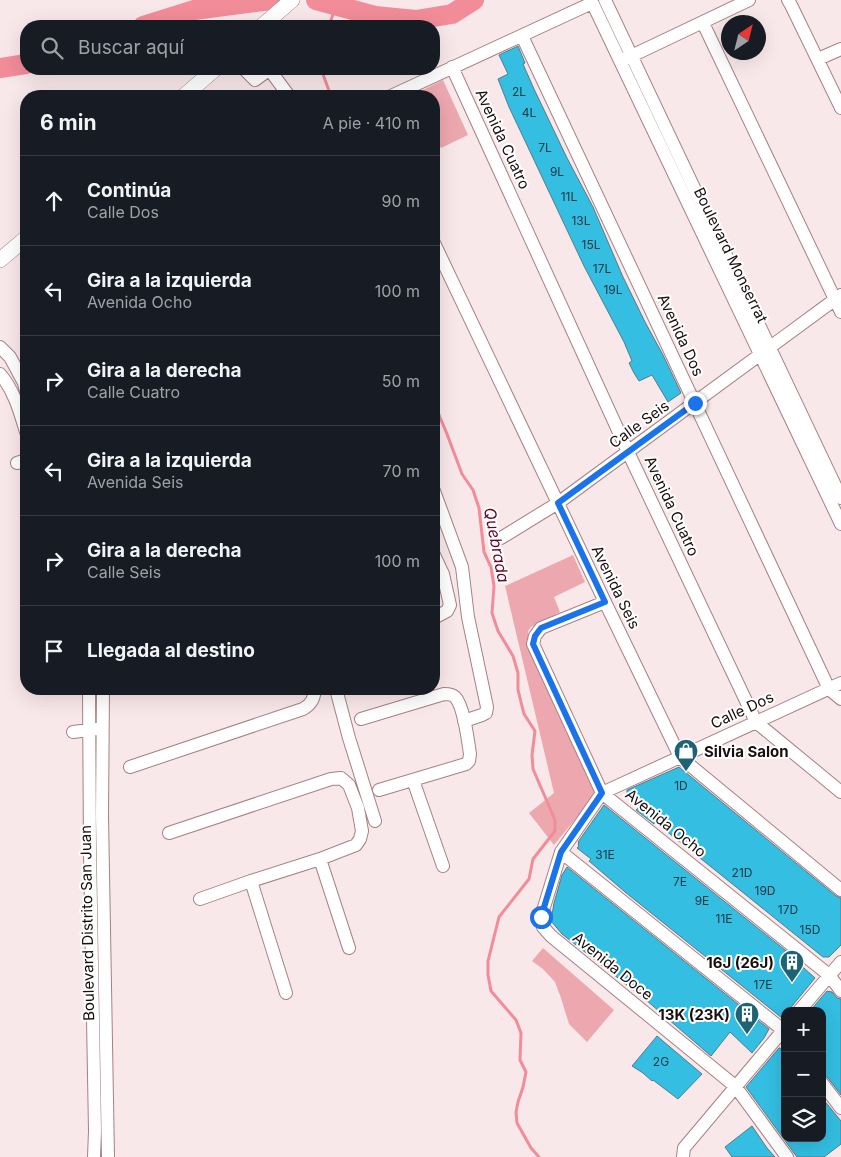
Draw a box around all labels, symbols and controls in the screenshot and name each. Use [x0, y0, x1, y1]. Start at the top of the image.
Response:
north arrow [721, 15, 766, 60]
search box [20, 20, 440, 75]
icon: search [38, 34, 66, 62]
text: Buscar aquí [78, 36, 184, 59]
house number: 2L [512, 84, 526, 99]
street label: Avenida Cuatro [472, 86, 534, 192]
house number: 4L [522, 105, 536, 120]
text: 6 min [40, 110, 97, 135]
text: A pie · 410 m [323, 113, 420, 133]
house number: 7L [538, 140, 552, 155]
house number: 9L [550, 164, 564, 179]
text: Continúa [87, 179, 171, 202]
street label: Boulevard Monserrat [690, 184, 772, 326]
icon: ahead [40, 187, 68, 215]
house number: 11L [561, 189, 577, 204]
text: 90 m [381, 191, 420, 211]
text: Calle Dos [87, 202, 159, 222]
house number: 13L [571, 213, 591, 228]
house number: 15L [582, 237, 601, 252]
house number: 17L [593, 261, 611, 276]
text: Gira a la izquierda [87, 269, 252, 292]
icon: left [40, 277, 68, 305]
text: 100 m [375, 281, 420, 301]
house number: 19L [603, 282, 623, 297]
street label: Avenida Dos [654, 291, 708, 379]
text: Avenida Ocho [87, 292, 192, 312]
text: Gira a la derecha [87, 359, 242, 382]
icon: right [40, 367, 68, 395]
text: 50 m [382, 371, 420, 391]
text: Calle Cuatro [87, 382, 180, 402]
route end [684, 392, 707, 415]
street label: Calle Seis [605, 396, 673, 452]
text: Gira a la izquierda [87, 449, 252, 472]
street label: Avenida Cuatro [641, 453, 703, 559]
icon: left [40, 457, 68, 485]
text: 70 m [383, 461, 420, 481]
text: Avenida Seis [87, 472, 183, 492]
water label: Quebrada [480, 506, 514, 584]
text: Gira a la derecha [87, 539, 242, 562]
street label: Avenida Seis [588, 542, 644, 632]
icon: right [40, 547, 68, 575]
text: 100 m [375, 551, 420, 571]
text: Calle Seis [87, 562, 161, 582]
icon: arrive [40, 637, 68, 665]
text: Llegada al destino [87, 639, 255, 662]
street label: Calle Dos [707, 687, 777, 733]
shop icon: Silvia Salon [673, 738, 699, 772]
place label: Silvia Salon [704, 742, 789, 761]
house number: 1D [674, 778, 688, 793]
street label: Avenida Ocho [622, 785, 710, 861]
street label: Boulevard Distrito San Juan [76, 825, 98, 1021]
house number: 31E [595, 847, 615, 862]
house number: 21D [732, 865, 752, 880]
house number: 7E [673, 874, 687, 889]
house number: 19D [755, 883, 775, 898]
house number: 9E [695, 893, 709, 908]
house number: 17D [778, 902, 798, 917]
route start [530, 906, 553, 929]
house number: 11E [716, 911, 732, 926]
house number: 15D [800, 922, 820, 937]
street label: Avenida Doce [569, 928, 657, 1004]
building icon: 16J (26J) [779, 949, 805, 983]
place label: 16J (26J) [706, 953, 774, 972]
house number: 17E [754, 977, 772, 992]
building icon: 13K (23K) [734, 1001, 760, 1035]
place label: 13K (23K) [658, 1005, 730, 1024]
map controls [781, 1007, 826, 1142]
button: + [781, 1007, 826, 1052]
button: − [781, 1052, 826, 1097]
house number: 2G [653, 1054, 669, 1069]
button: layers [781, 1097, 826, 1142]

